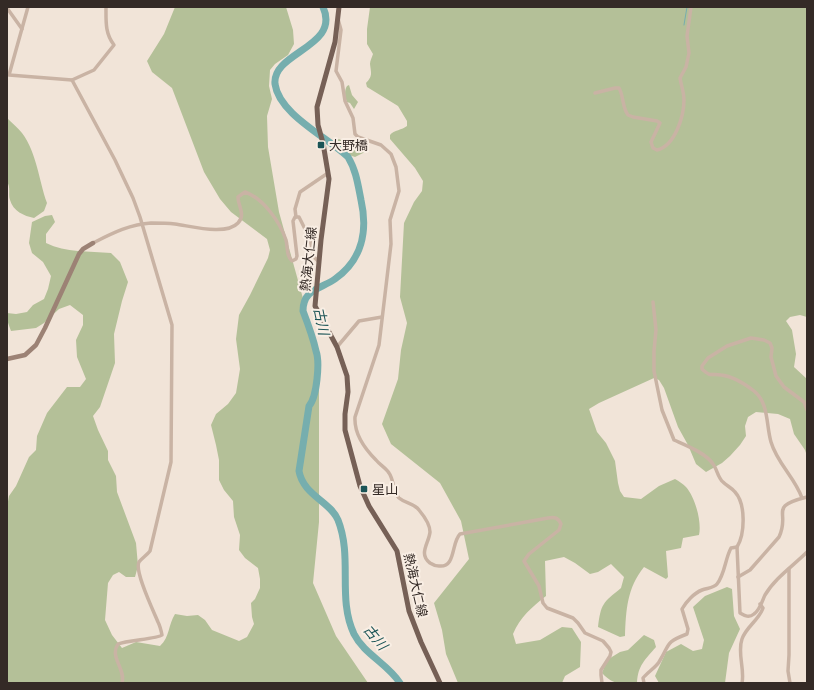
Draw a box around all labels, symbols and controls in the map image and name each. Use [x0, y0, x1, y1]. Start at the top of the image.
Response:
place label: 大野橋 [329, 137, 368, 153]
marker: 大野橋 [316, 140, 326, 150]
street label: 熱海大仁線 [297, 226, 319, 292]
water label: 古川 [311, 306, 334, 338]
place label: 星山 [372, 481, 398, 497]
marker: 星山 [359, 484, 369, 494]
street label: 熱海大仁線 [401, 552, 431, 618]
water label: 古川 [360, 621, 393, 655]

